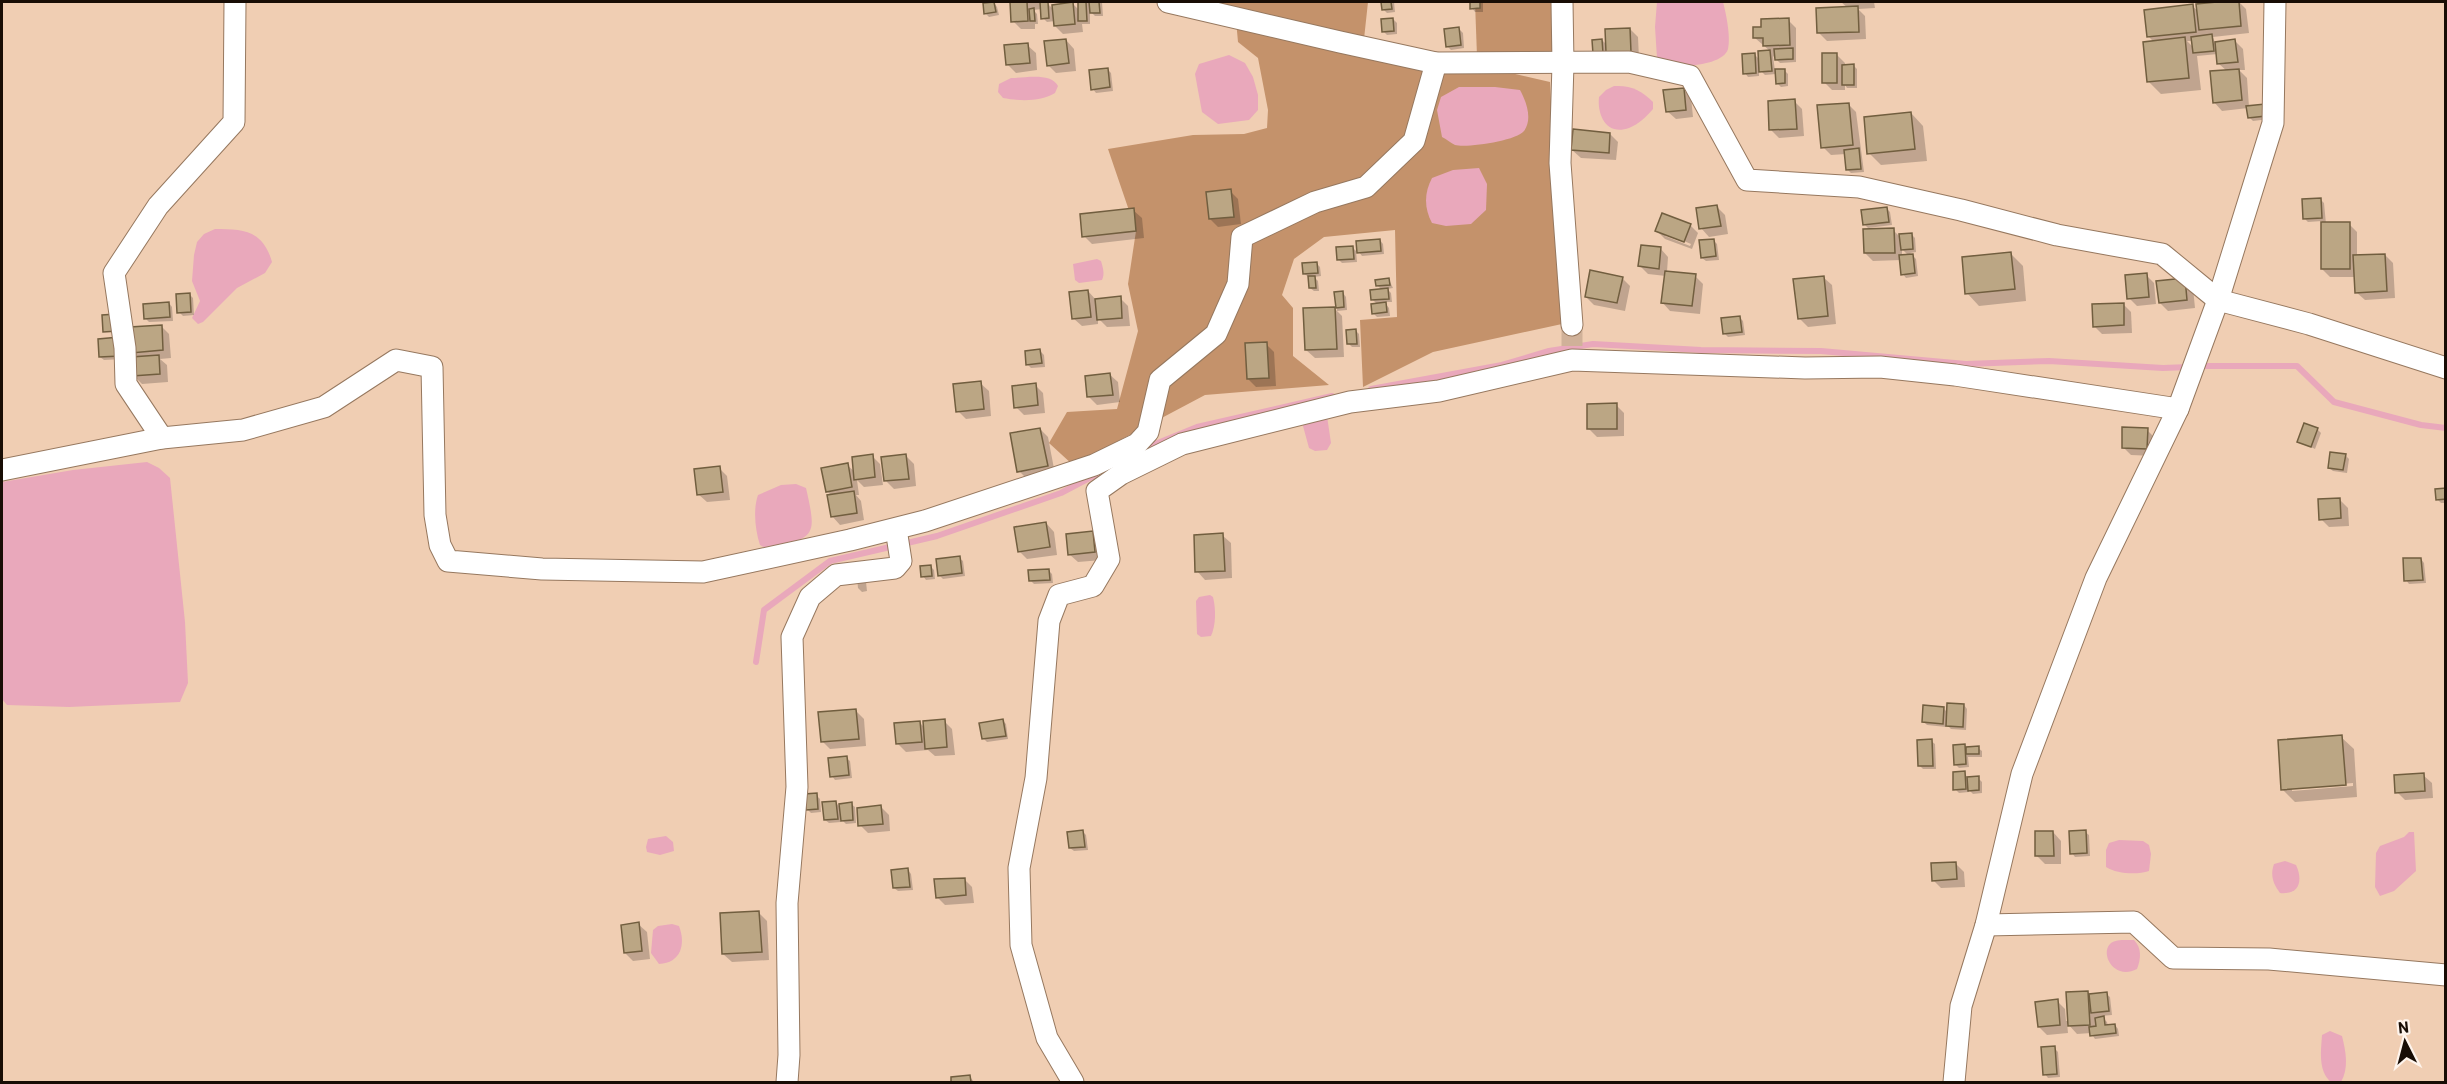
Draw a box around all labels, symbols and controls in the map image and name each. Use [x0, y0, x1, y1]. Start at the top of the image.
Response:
north arrow [2375, 1012, 2435, 1072]
text: N [2397, 1017, 2410, 1037]

